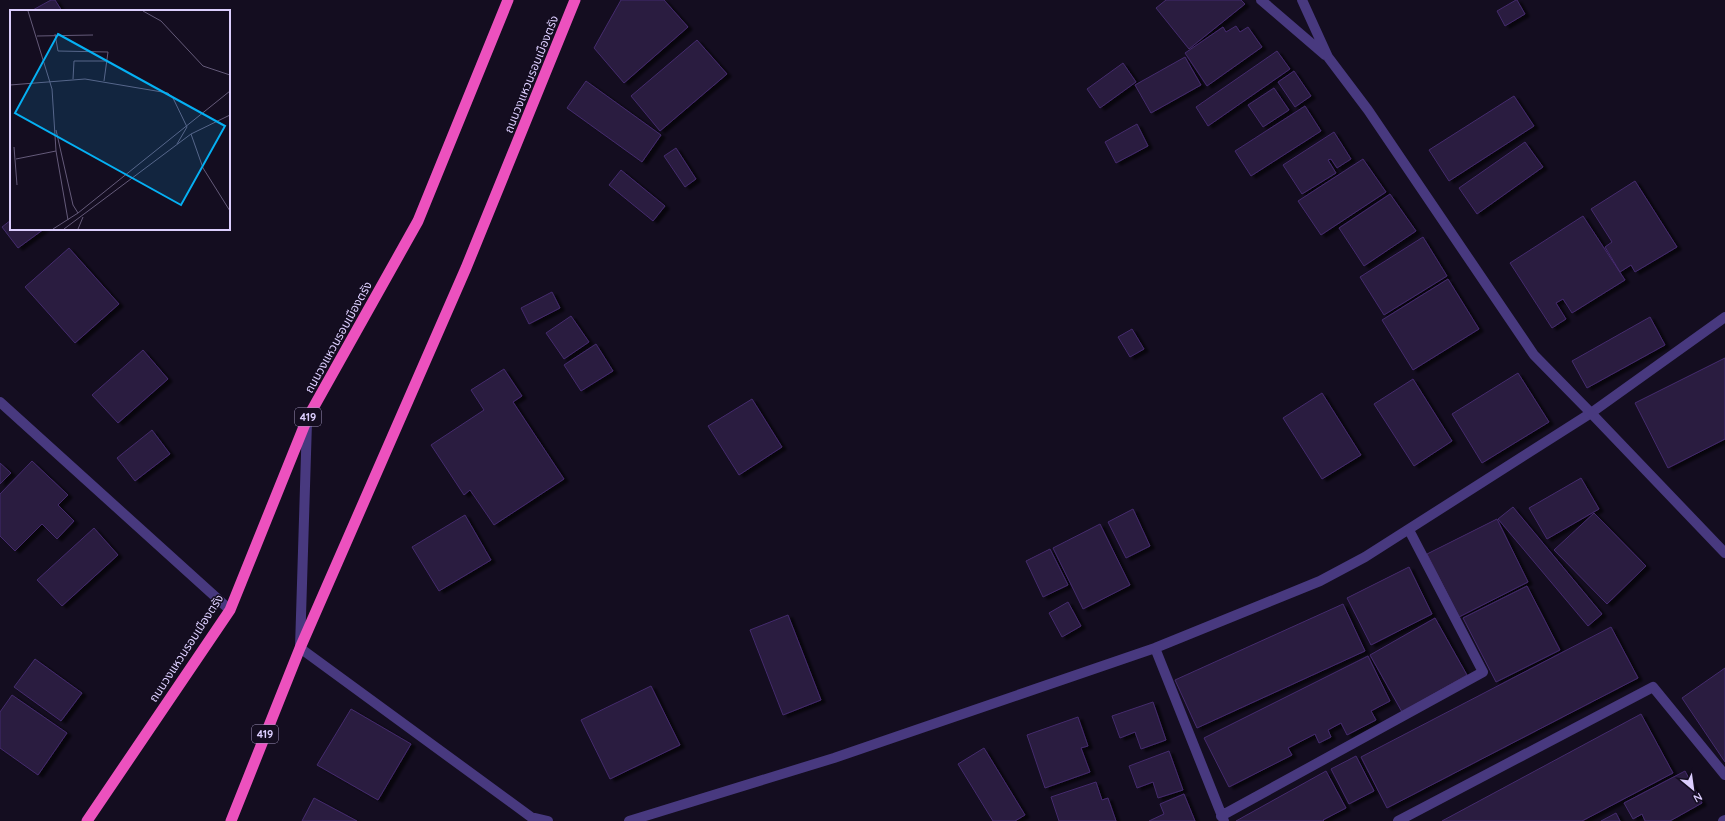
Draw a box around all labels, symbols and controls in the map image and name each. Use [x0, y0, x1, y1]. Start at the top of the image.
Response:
inset map [10, 10, 230, 230]
street label: ถนนวงแหวนรอบเมืองตรัง [501, 13, 561, 135]
street label: ถนนวงแหวนรอบเมืองตรัง [301, 278, 375, 396]
road number: 419 [295, 408, 321, 426]
street label: ถนนวงแหวนรอบเมืองตรัง [146, 591, 226, 705]
road number: 419 [252, 725, 278, 743]
north arrow [1673, 769, 1713, 809]
text: N [1691, 790, 1705, 806]

